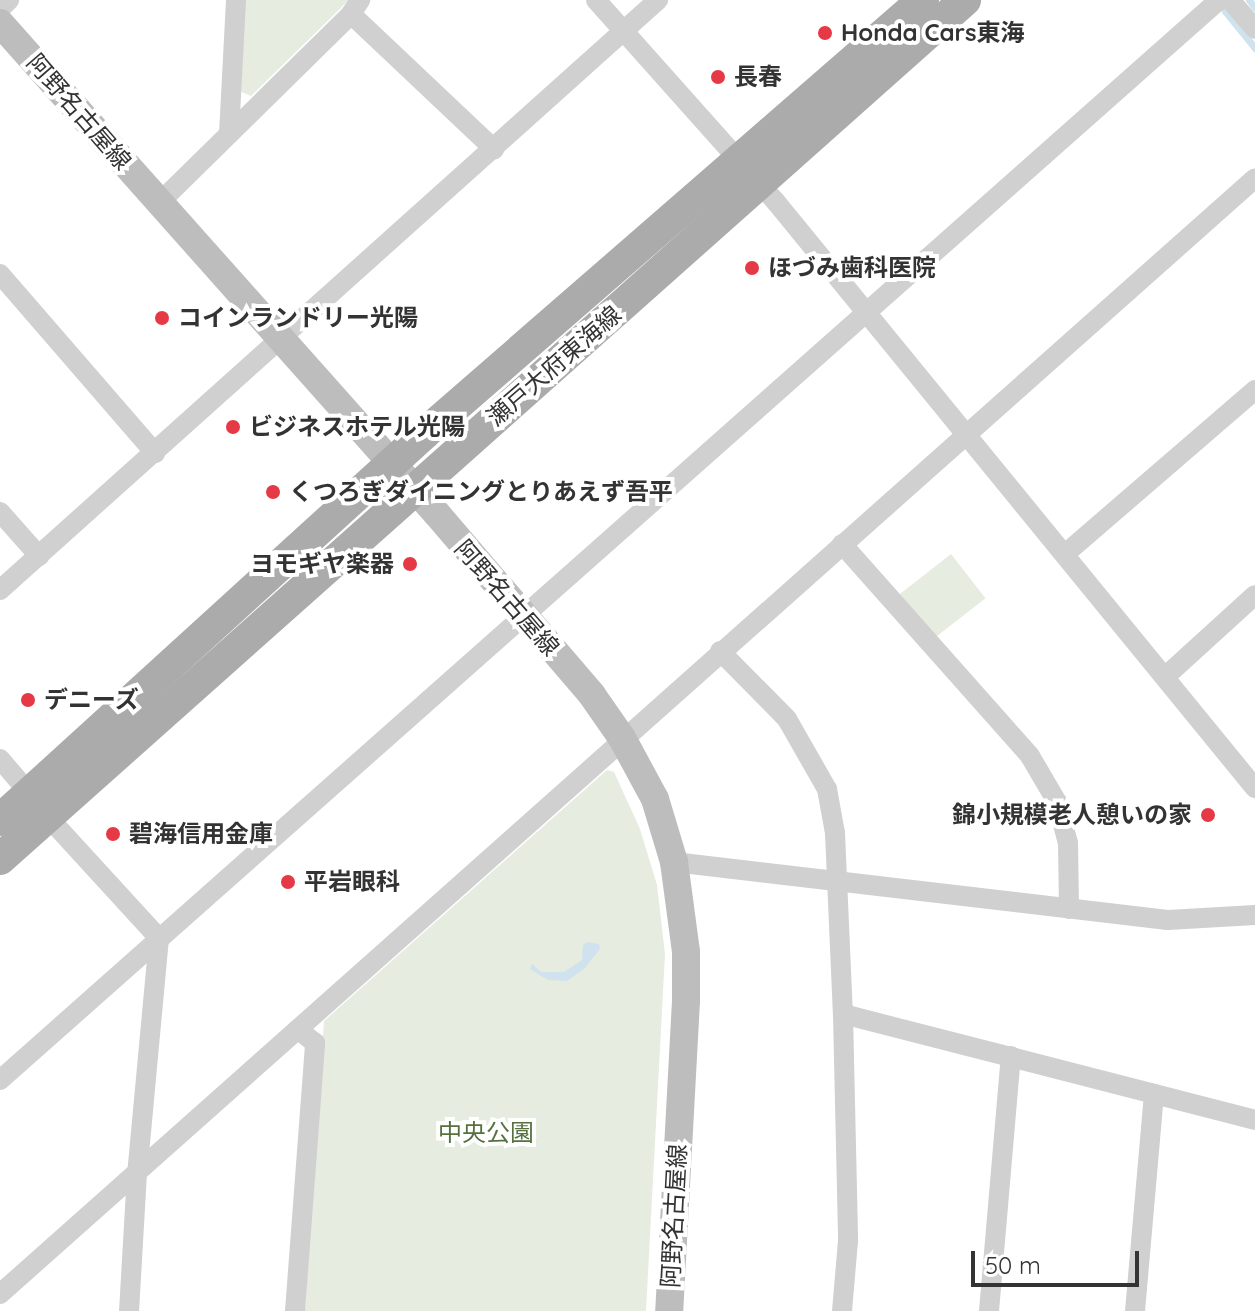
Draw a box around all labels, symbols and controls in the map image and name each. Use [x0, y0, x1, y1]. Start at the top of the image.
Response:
place label: Honda Cars東海 [841, 19, 1025, 47]
marker: Honda Cars東海 [816, 24, 834, 42]
street label: 阿野名古屋線 [21, 48, 137, 176]
place label: 長春 [734, 63, 782, 91]
marker: 長春 [709, 68, 727, 86]
place label: ほづみ歯科医院 [768, 254, 936, 282]
marker: ほづみ歯科医院 [743, 259, 761, 277]
street label: 瀬戸大府東海線 [481, 300, 627, 432]
place label: コインランドリー光陽 [178, 304, 418, 332]
marker: コインランドリー光陽 [153, 309, 171, 327]
place label: ビジネスホテル光陽 [249, 413, 465, 441]
marker: ビジネスホテル光陽 [224, 418, 242, 436]
place label: くつろぎダイニングとりあえず吾平 [289, 478, 673, 506]
marker: くつろぎダイニングとりあえず吾平 [264, 483, 282, 501]
street label: 阿野名古屋線 [449, 534, 565, 662]
place label: ヨモギヤ楽器 [250, 550, 394, 578]
marker: ヨモギヤ楽器 [401, 555, 419, 573]
place label: デニーズ [44, 686, 140, 714]
marker: デニーズ [19, 691, 37, 709]
place label: 錦小規模老人憩いの家 [952, 801, 1192, 829]
marker: 錦小規模老人憩いの家 [1199, 806, 1217, 824]
place label: 碧海信用金庫 [129, 820, 273, 848]
marker: 碧海信用金庫 [104, 825, 122, 843]
place label: 平岩眼科 [304, 868, 400, 896]
marker: 平岩眼科 [279, 873, 297, 891]
park label: 中央公園 [438, 1119, 534, 1147]
street label: 阿野名古屋線 [656, 1143, 692, 1289]
scale bar [975, 1235, 1143, 1285]
text: 50 m [985, 1250, 1041, 1280]

